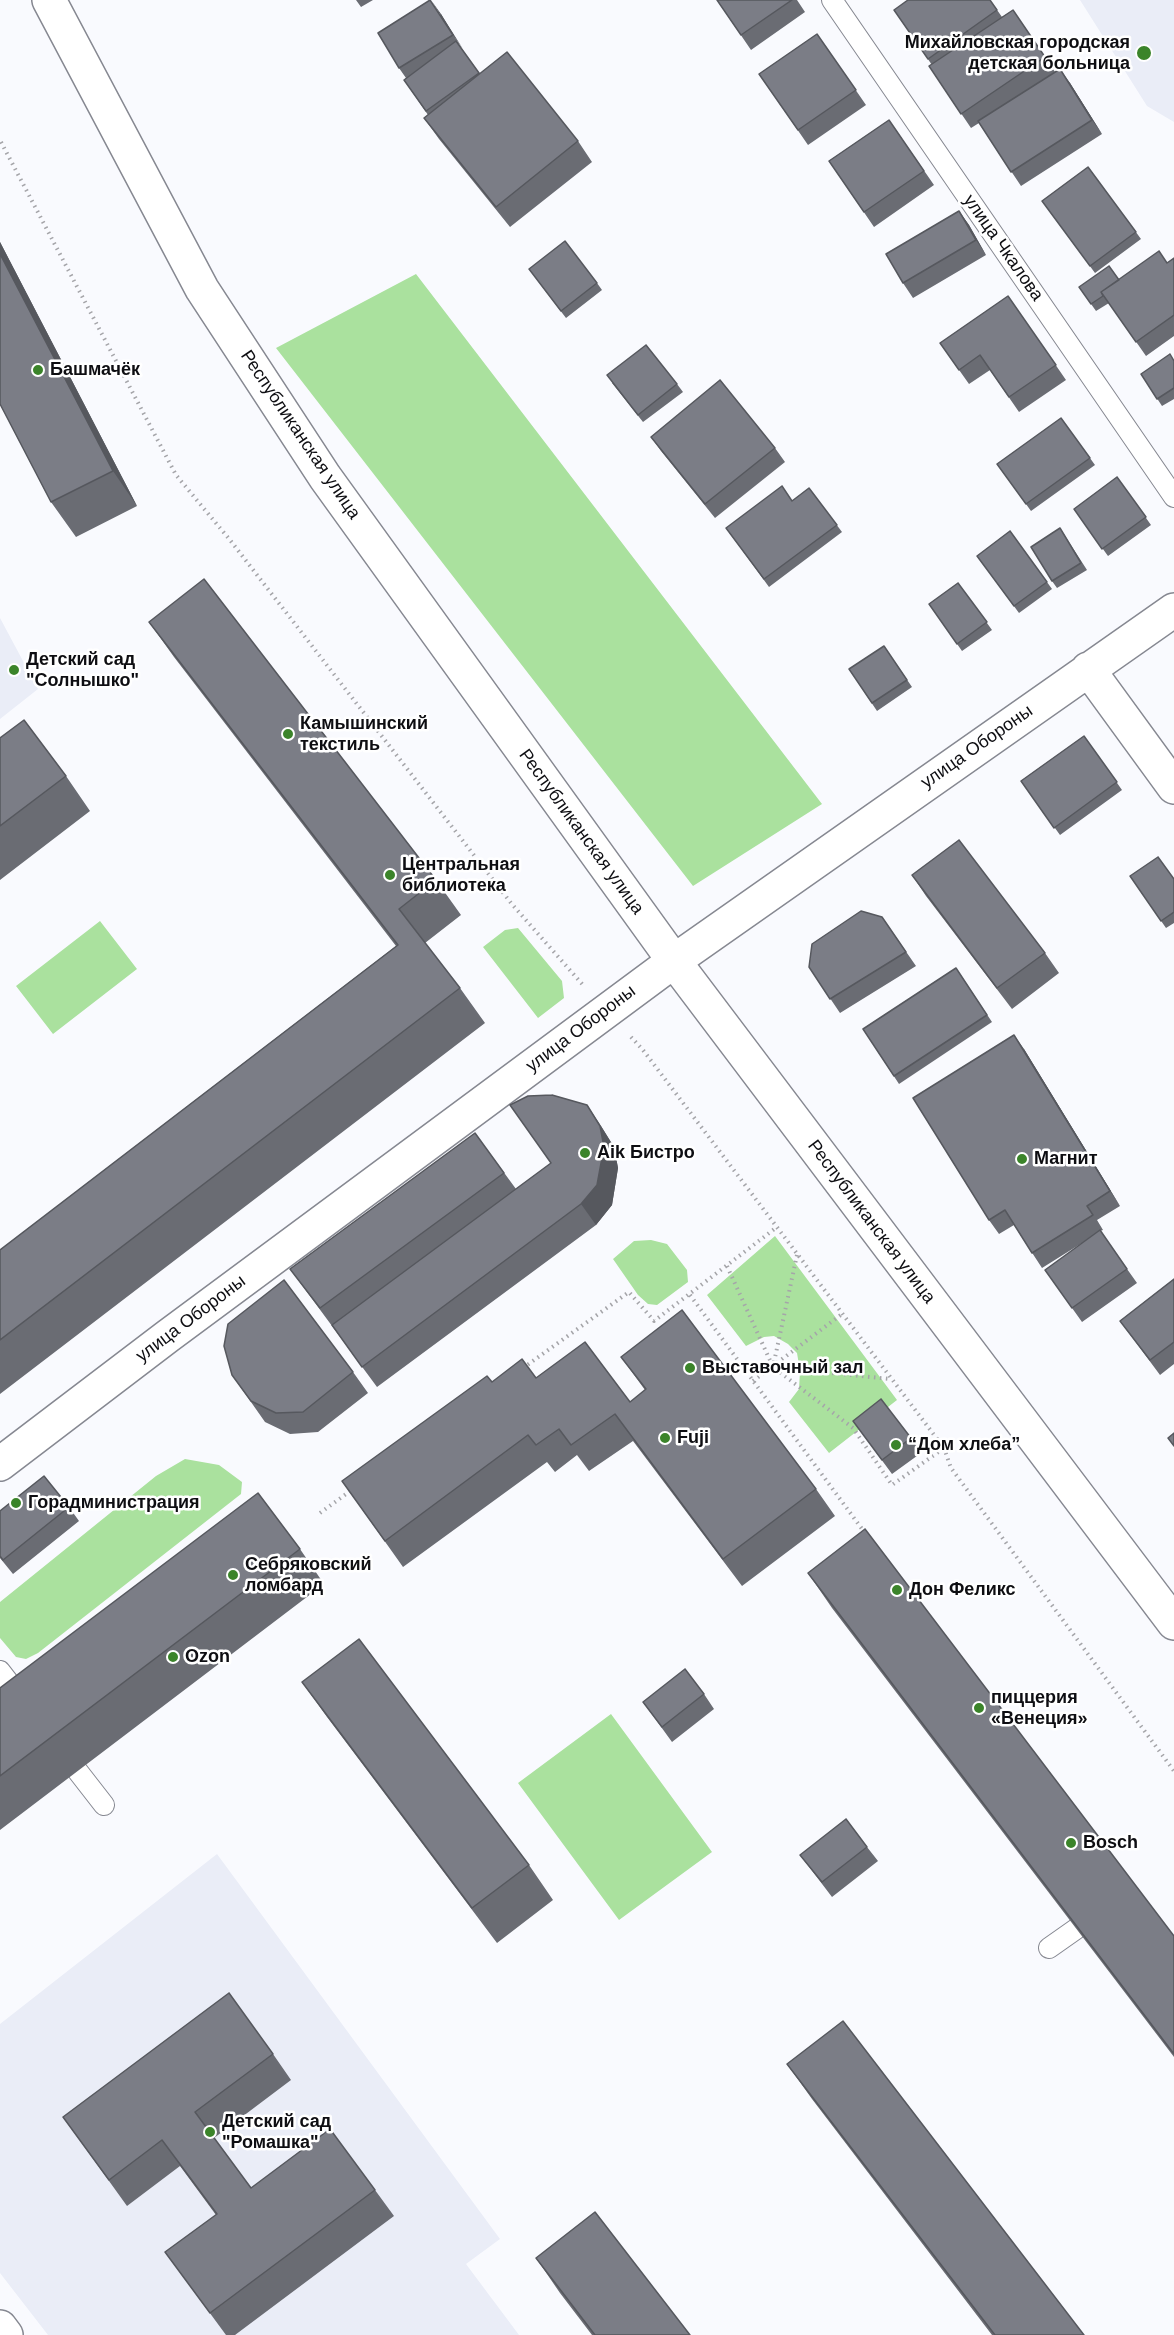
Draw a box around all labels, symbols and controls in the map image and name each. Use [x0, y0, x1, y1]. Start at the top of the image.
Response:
place label: Михайловская городская детская больница [905, 32, 1130, 74]
marker: Михайловская городская детская больница [1135, 44, 1153, 62]
street label: улица Чкалова [958, 191, 1048, 305]
street label: Республиканская улица [235, 346, 365, 524]
place label: Башмачёк [50, 359, 140, 381]
marker: Башмачёк [31, 363, 45, 377]
place label: Детский сад "Солнышко" [26, 649, 139, 692]
marker: Детский сад "Солнышко" [7, 663, 21, 677]
street label: улица Обороны [917, 700, 1037, 794]
place label: Камышинский текстиль [300, 713, 428, 756]
marker: Камышинский текстиль [281, 727, 295, 741]
street label: Республиканская улица [514, 745, 648, 919]
place label: Центральная библиотека [402, 854, 520, 896]
marker: Центральная библиотека [383, 868, 397, 882]
street label: улица Обороны [522, 981, 640, 1077]
street label: Республиканская улица [803, 1136, 939, 1308]
place label: Aik Бистро [597, 1142, 695, 1164]
marker: Aik Бистро [578, 1146, 592, 1160]
place label: Магнит [1034, 1148, 1097, 1170]
marker: Магнит [1015, 1152, 1029, 1166]
street label: улица Обороны [132, 1271, 250, 1367]
place label: Выставочный зал [702, 1357, 863, 1379]
marker: Выставочный зал [683, 1361, 697, 1375]
place label: Fuji [677, 1427, 709, 1449]
marker: Fuji [658, 1431, 672, 1445]
place label: “Дом хлеба” [908, 1434, 1020, 1456]
marker: “Дом хлеба” [889, 1438, 903, 1452]
place label: Горадминистрация [28, 1492, 200, 1514]
marker: Горадминистрация [9, 1496, 23, 1510]
place label: Себряковский ломбард [245, 1554, 372, 1596]
marker: Себряковский ломбард [226, 1568, 240, 1582]
place label: Дон Феликс [909, 1579, 1016, 1601]
marker: Дон Феликс [890, 1583, 904, 1597]
place label: Ozon [185, 1646, 230, 1668]
marker: Ozon [166, 1650, 180, 1664]
place label: пиццерия «Венеция» [991, 1687, 1088, 1730]
marker: пиццерия «Венеция» [972, 1701, 986, 1715]
place label: Bosch [1083, 1832, 1138, 1854]
marker: Bosch [1064, 1836, 1078, 1850]
place label: Детский сад "Ромашка" [222, 2111, 331, 2154]
marker: Детский сад "Ромашка" [203, 2125, 217, 2139]

